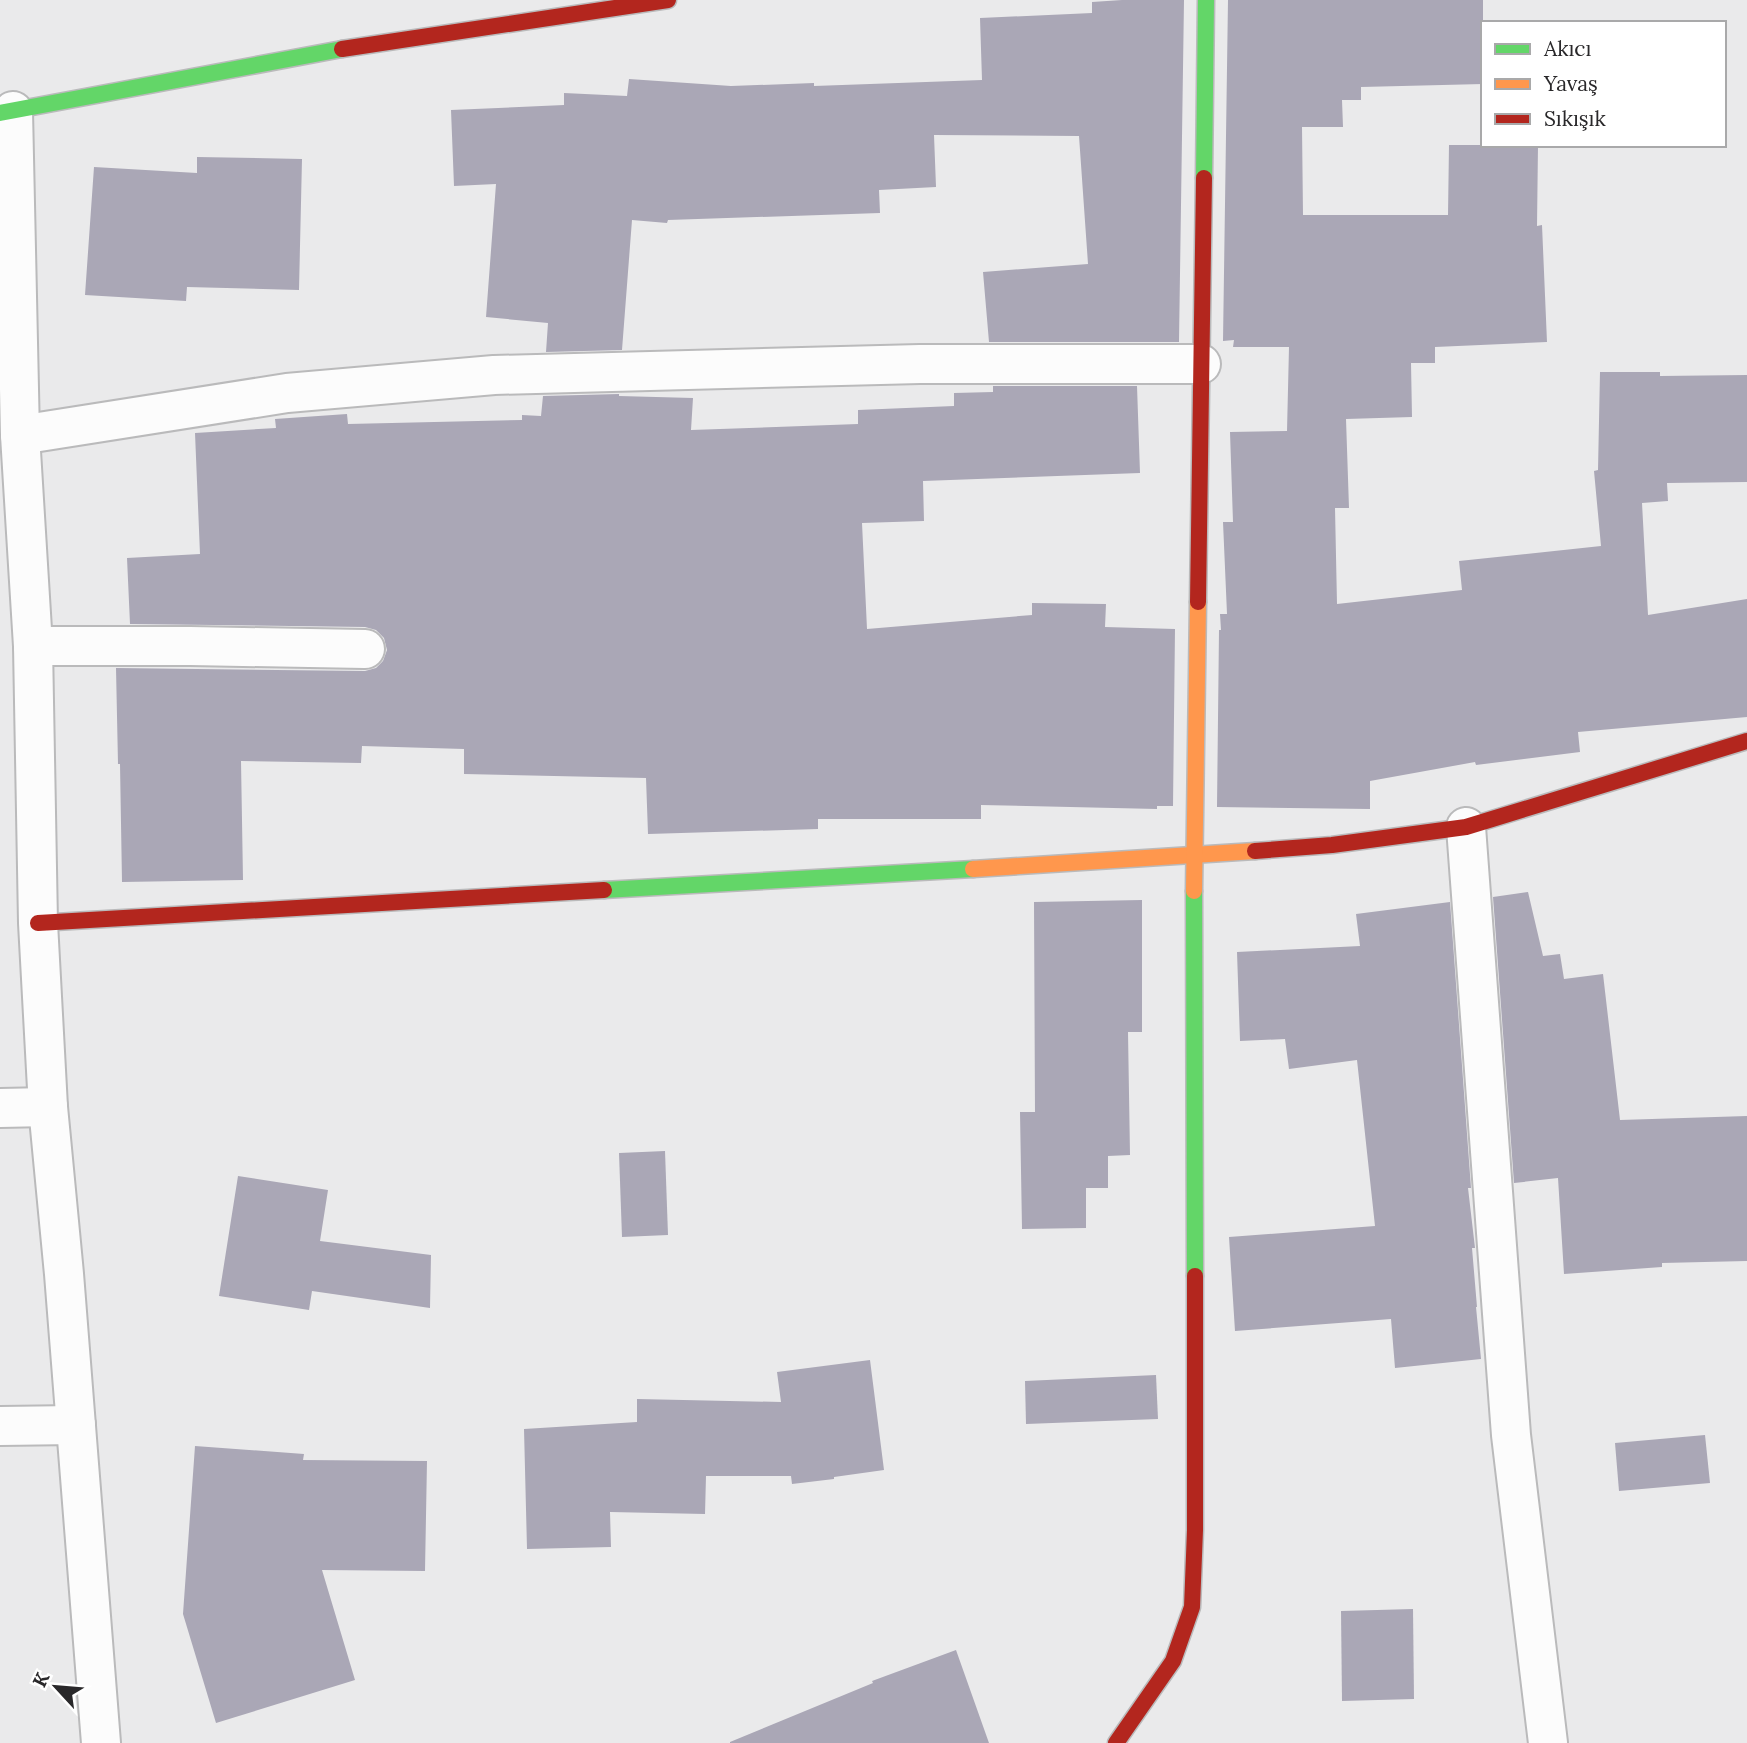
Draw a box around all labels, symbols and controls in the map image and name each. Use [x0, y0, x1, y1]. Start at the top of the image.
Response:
legend [1481, 21, 1726, 147]
text: Akıcı [1543, 35, 1591, 62]
text: Yavaş [1543, 70, 1598, 97]
text: Sıkışık [1544, 105, 1606, 132]
north arrow [21, 1652, 91, 1722]
text: K [27, 1668, 55, 1691]

